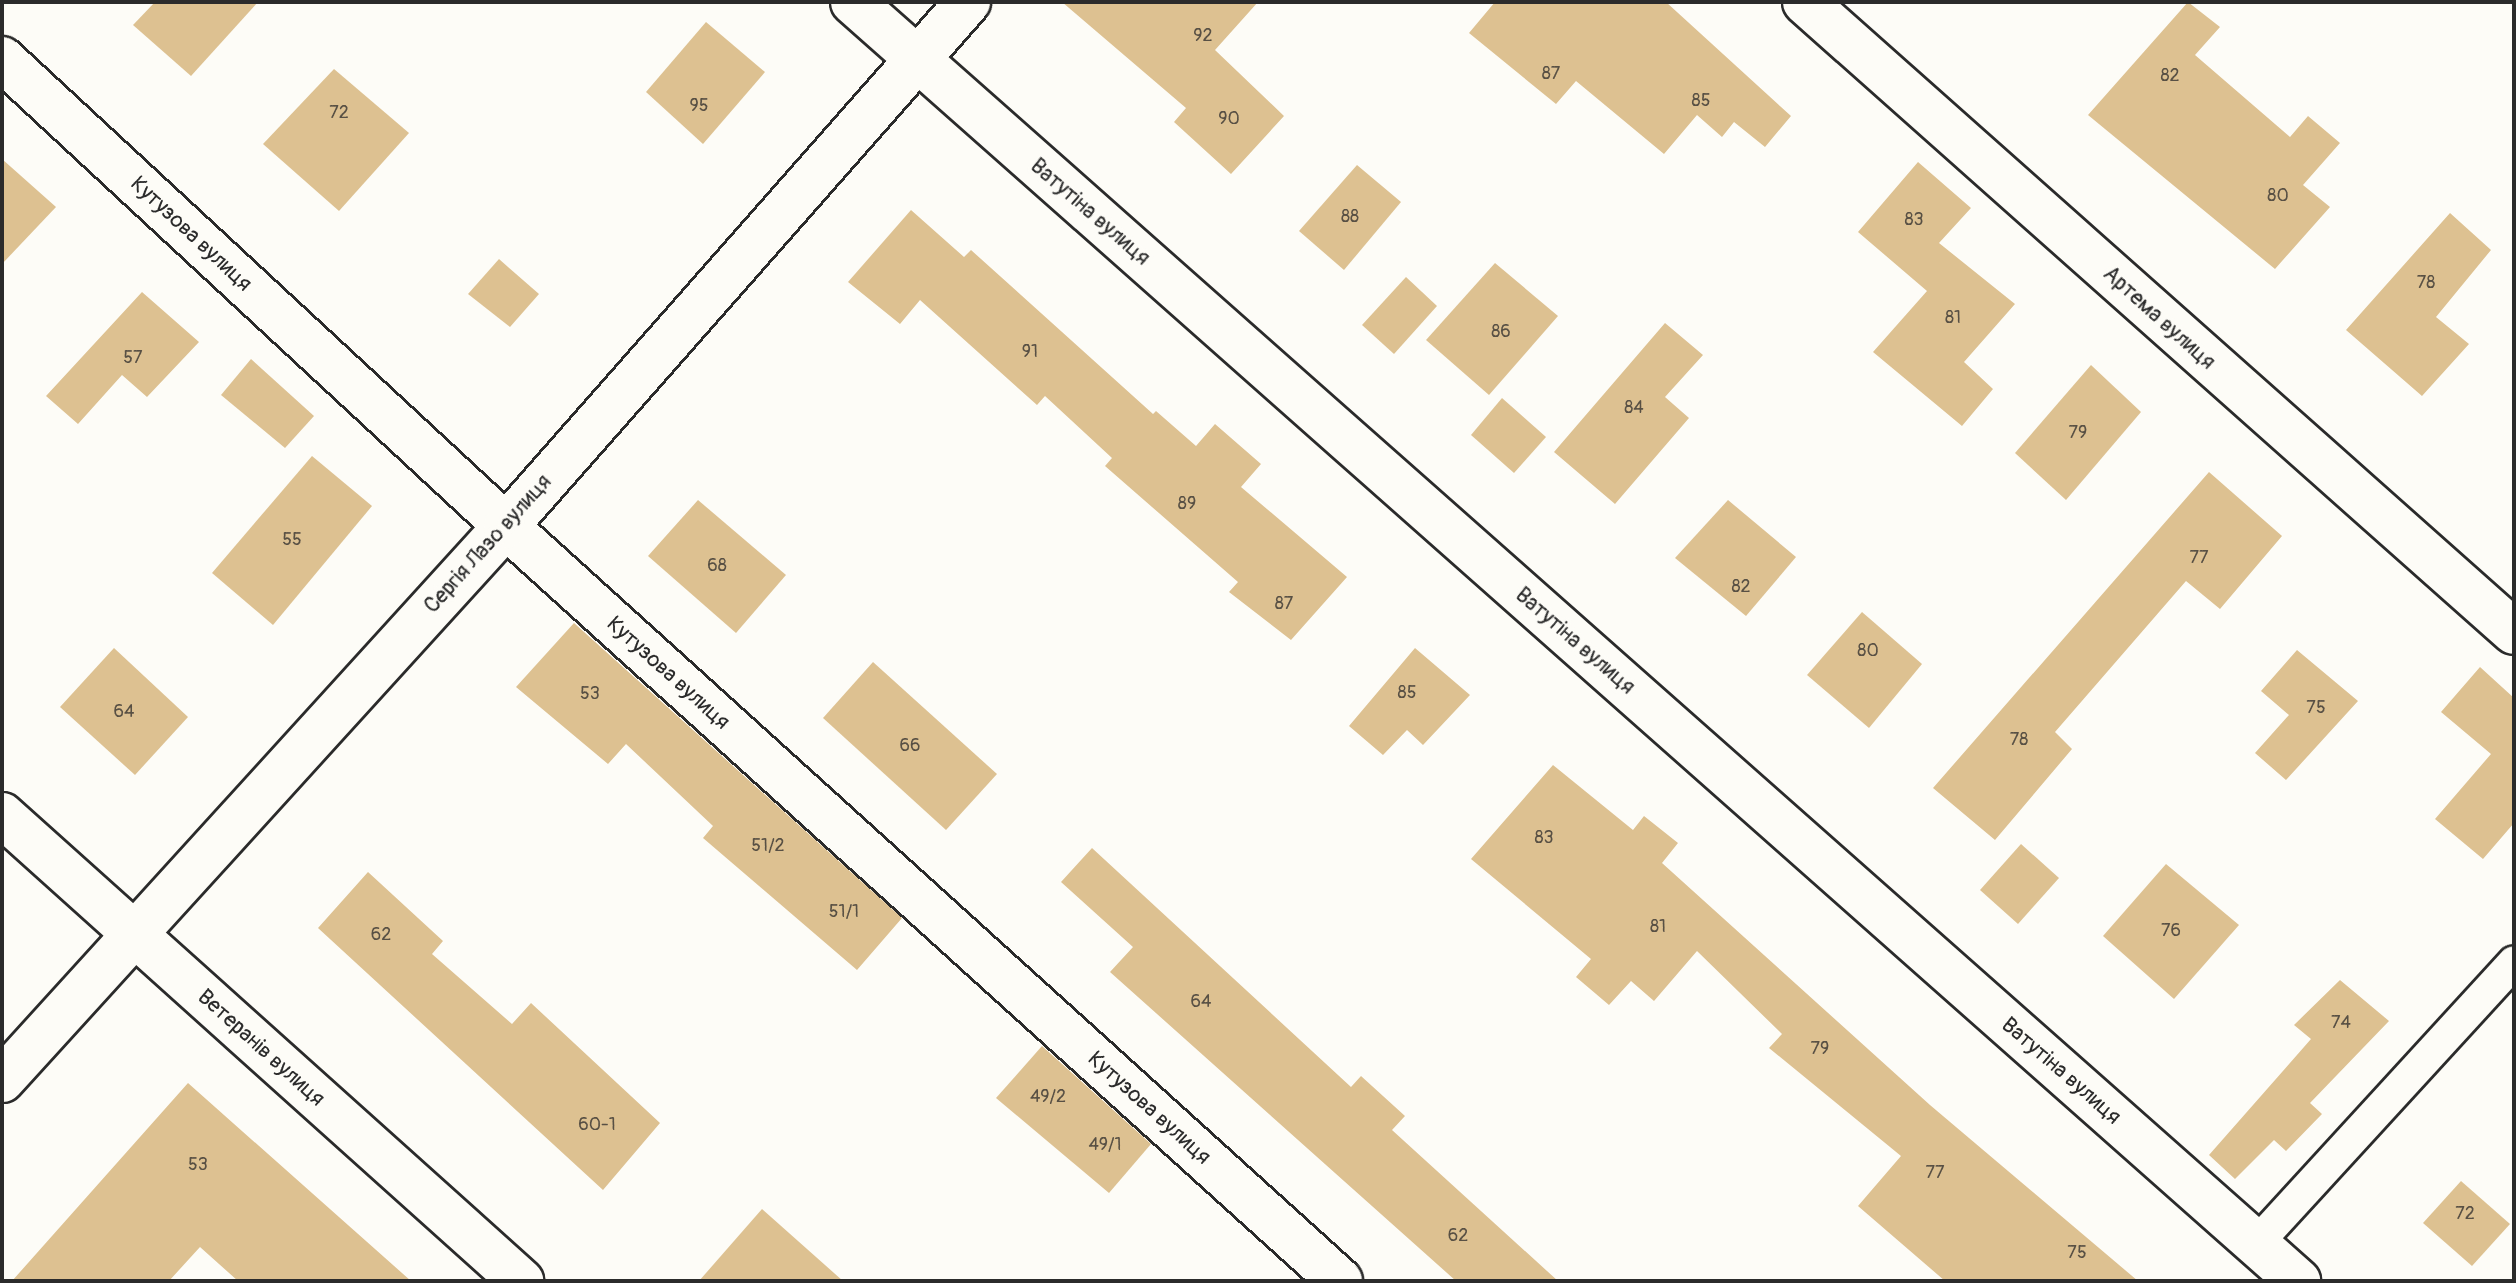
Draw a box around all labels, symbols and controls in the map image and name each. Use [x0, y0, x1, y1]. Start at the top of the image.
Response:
house number: 92 [1193, 25, 1213, 47]
house number: 87 [1542, 63, 1560, 85]
house number: 82 [2160, 65, 2180, 87]
house number: 85 [1692, 90, 1710, 112]
house number: 95 [689, 95, 709, 117]
house number: 72 [329, 102, 349, 124]
house number: 90 [1218, 108, 1240, 130]
street label: Ватутіна вулиця [1025, 153, 1155, 271]
street label: Кутузова вулиця [125, 171, 257, 297]
house number: 80 [2267, 185, 2289, 207]
house number: 88 [1341, 206, 1359, 228]
house number: 83 [1904, 209, 1924, 231]
street label: Артема вулиця [2097, 261, 2221, 375]
house number: 78 [2417, 272, 2435, 294]
house number: 81 [1945, 307, 1961, 329]
house number: 86 [1491, 321, 1511, 343]
house number: 91 [1022, 341, 1038, 363]
house number: 57 [123, 347, 143, 369]
house number: 84 [1624, 397, 1644, 419]
house number: 79 [2069, 422, 2087, 444]
street label: Сергія Лазо вулиця [419, 469, 557, 619]
house number: 89 [1178, 493, 1196, 515]
house number: 55 [282, 529, 302, 551]
house number: 77 [2189, 547, 2209, 569]
house number: 68 [707, 555, 727, 577]
house number: 82 [1731, 576, 1751, 598]
street label: Ватутіна вулиця [1510, 582, 1640, 700]
house number: 87 [1275, 593, 1293, 615]
street label: Кутузова вулиця [601, 611, 735, 735]
house number: 80 [1857, 640, 1879, 662]
house number: 85 [1398, 682, 1416, 704]
house number: 53 [580, 683, 600, 705]
house number: 75 [2306, 697, 2326, 719]
house number: 64 [114, 701, 134, 723]
house number: 78 [2010, 729, 2028, 751]
house number: 66 [900, 735, 920, 757]
house number: 83 [1534, 827, 1554, 849]
house number: 51/2 [751, 835, 785, 857]
house number: 51/1 [829, 901, 859, 923]
house number: 81 [1650, 916, 1666, 938]
house number: 76 [2161, 920, 2181, 942]
house number: 62 [371, 924, 391, 946]
street label: Ветеранів вулиця [192, 984, 330, 1112]
house number: 64 [1191, 991, 1211, 1013]
street label: Ватутіна вулиця [1996, 1012, 2126, 1130]
house number: 74 [2331, 1012, 2351, 1034]
house number: 79 [1811, 1038, 1829, 1060]
street label: Кутузова вулиця [1082, 1046, 1216, 1170]
house number: 49/2 [1030, 1086, 1066, 1108]
house number: 60-1 [578, 1114, 616, 1136]
house number: 49/1 [1088, 1134, 1122, 1156]
house number: 53 [188, 1154, 208, 1176]
house number: 77 [1925, 1162, 1945, 1184]
house number: 72 [2455, 1203, 2475, 1225]
house number: 62 [1448, 1225, 1468, 1247]
house number: 75 [2067, 1242, 2087, 1264]

